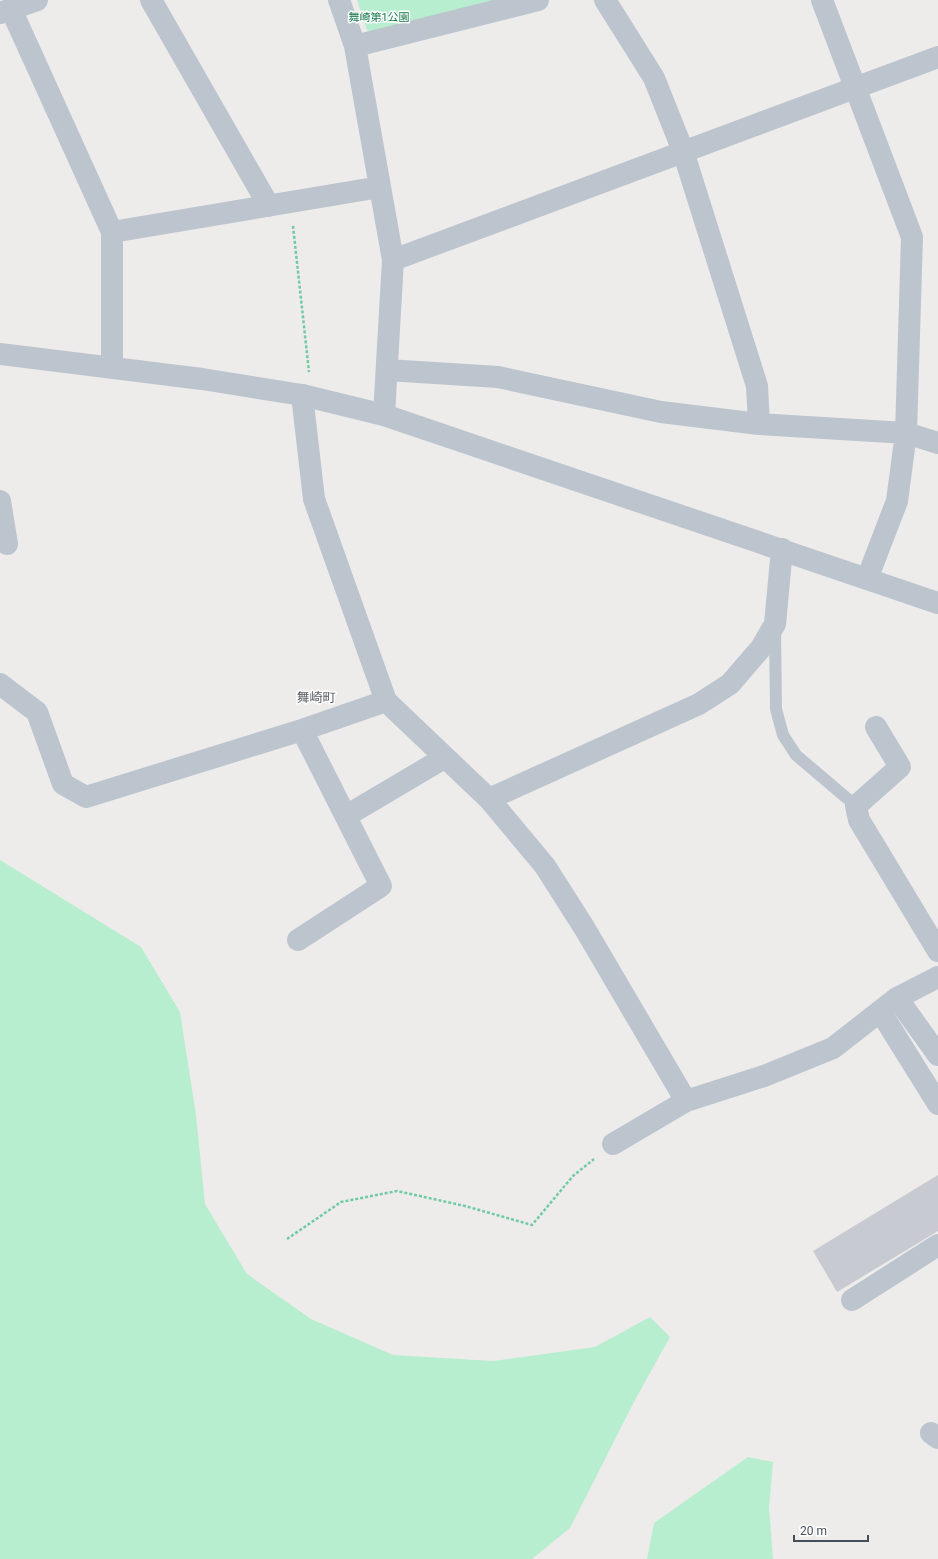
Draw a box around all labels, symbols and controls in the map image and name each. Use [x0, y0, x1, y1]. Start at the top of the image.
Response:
park label: 舞崎第1公園 [348, 11, 410, 24]
district label: 舞崎町 [296, 690, 336, 705]
scale bar [794, 1517, 868, 1543]
text: 20 m [800, 1524, 827, 1538]

